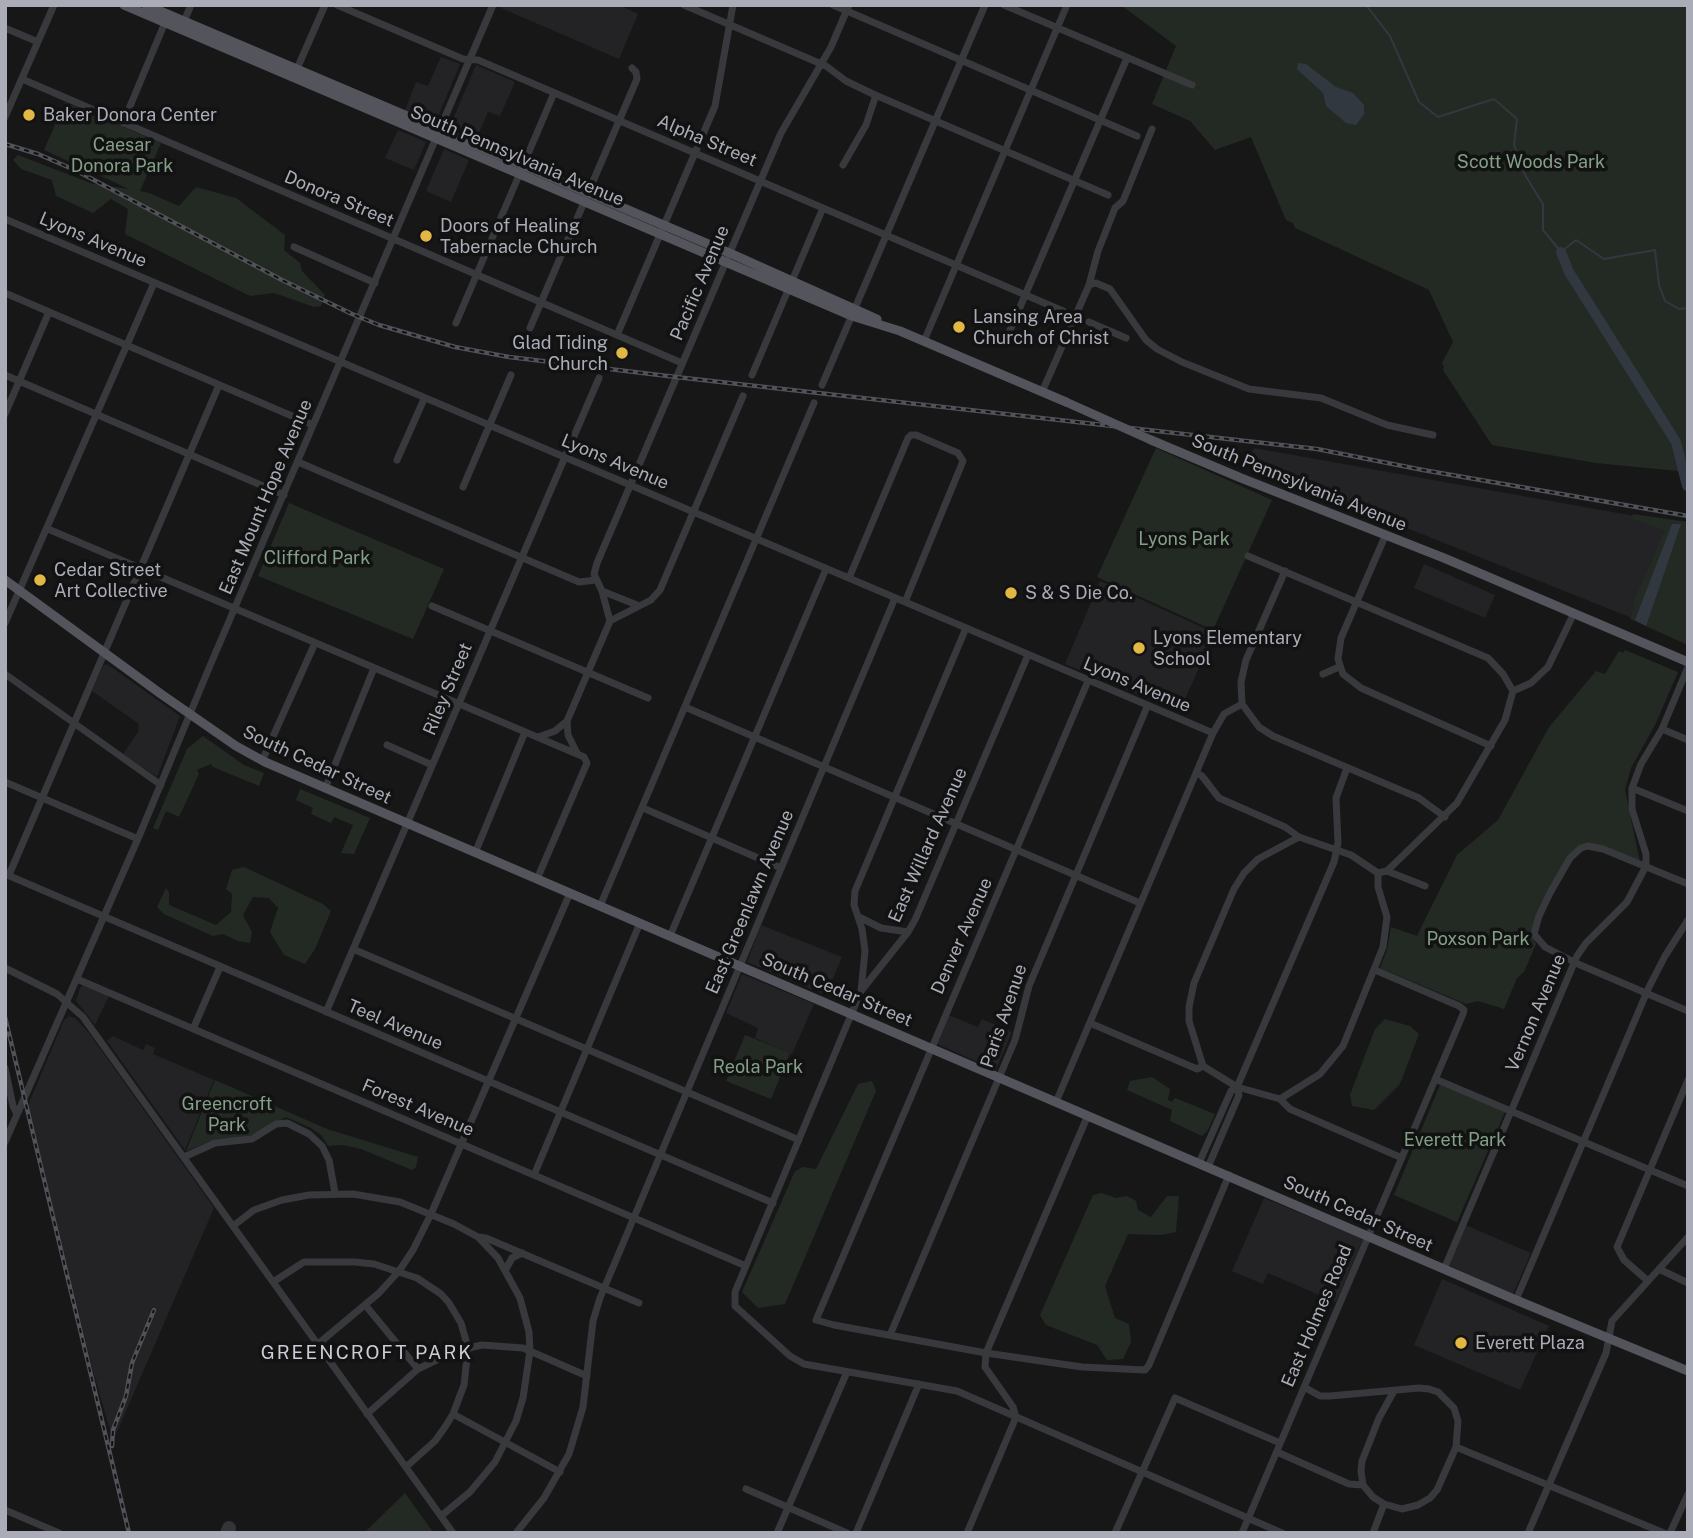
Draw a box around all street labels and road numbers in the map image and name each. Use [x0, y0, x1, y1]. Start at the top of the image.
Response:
street label: South Pennsylvania Avenue [407, 101, 627, 211]
street label: Alpha Street [654, 110, 760, 172]
street label: Donora Street [281, 166, 397, 232]
street label: Lyons Avenue [36, 208, 150, 272]
street label: Pacific Avenue [666, 222, 734, 344]
street label: East Mount Hope Avenue [215, 396, 317, 598]
street label: Lyons Avenue [558, 430, 672, 494]
street label: South Pennsylvania Avenue [1188, 430, 1410, 536]
street label: Riley Street [419, 640, 477, 738]
street label: Lyons Avenue [1080, 653, 1194, 717]
street label: South Cedar Street [239, 721, 395, 809]
street label: East Willard Avenue [884, 764, 972, 926]
street label: East Greenlawn Avenue [701, 807, 799, 997]
street label: Denver Avenue [927, 874, 997, 998]
street label: South Cedar Street [758, 948, 916, 1032]
street label: Vernon Avenue [1502, 951, 1570, 1075]
street label: Paris Avenue [976, 961, 1032, 1071]
street label: Teel Avenue [344, 995, 446, 1055]
street label: Forest Avenue [359, 1075, 477, 1141]
street label: South Cedar Street [1280, 1171, 1436, 1257]
street label: East Holmes Road [1277, 1242, 1357, 1390]

